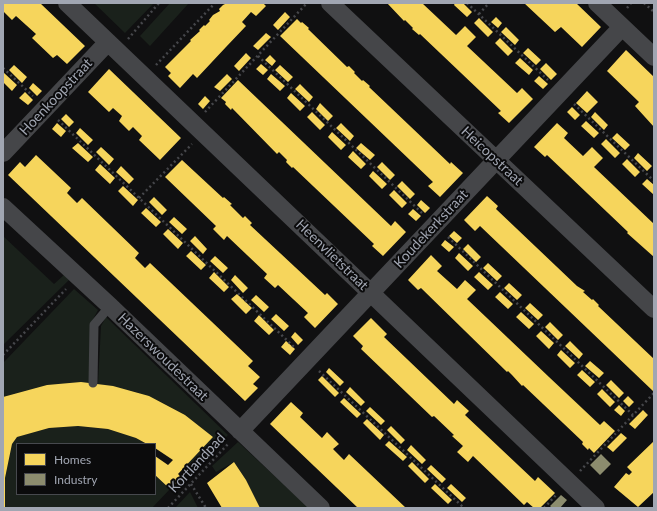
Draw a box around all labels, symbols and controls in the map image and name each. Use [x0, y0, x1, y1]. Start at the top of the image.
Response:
street label: Hoenkoopstraat [16, 55, 96, 139]
street label: Heicopstraat [458, 123, 526, 189]
street label: Koudekerkstraat [390, 186, 472, 272]
street label: Heenvlietstraat [292, 216, 372, 294]
street label: Hazerswoudestraat [114, 310, 212, 404]
street label: Kortlandpad [165, 430, 229, 496]
legend [16, 443, 156, 495]
text: Homes [54, 452, 91, 467]
text: Industry [54, 472, 97, 487]

